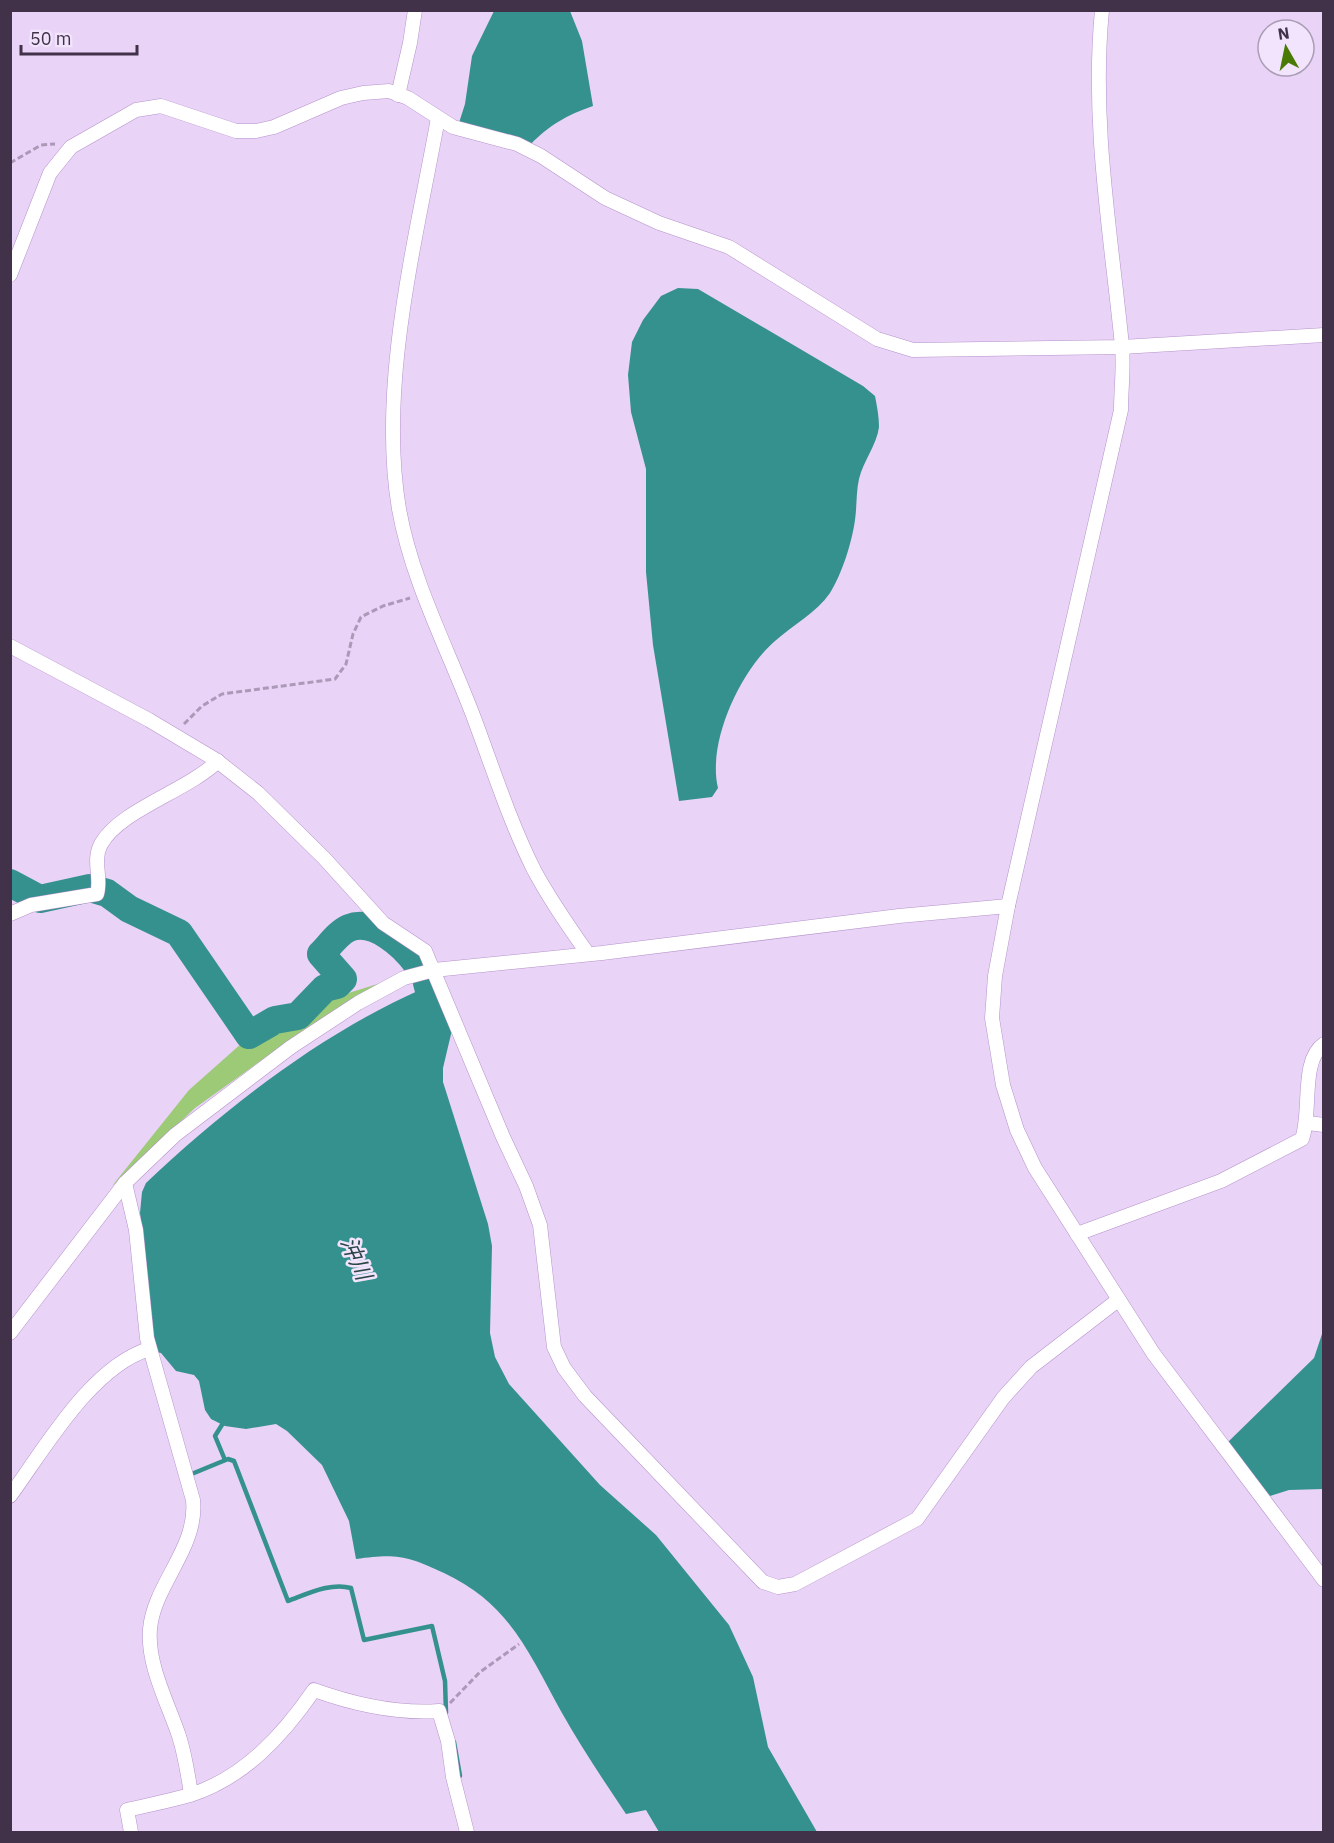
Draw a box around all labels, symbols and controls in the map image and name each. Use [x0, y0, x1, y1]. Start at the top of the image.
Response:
scale bar [21, 18, 136, 56]
north arrow [1256, 18, 1316, 78]
text: N [1276, 22, 1291, 44]
text: 50 m [30, 27, 72, 50]
water label: 沖川 [335, 1232, 380, 1286]

